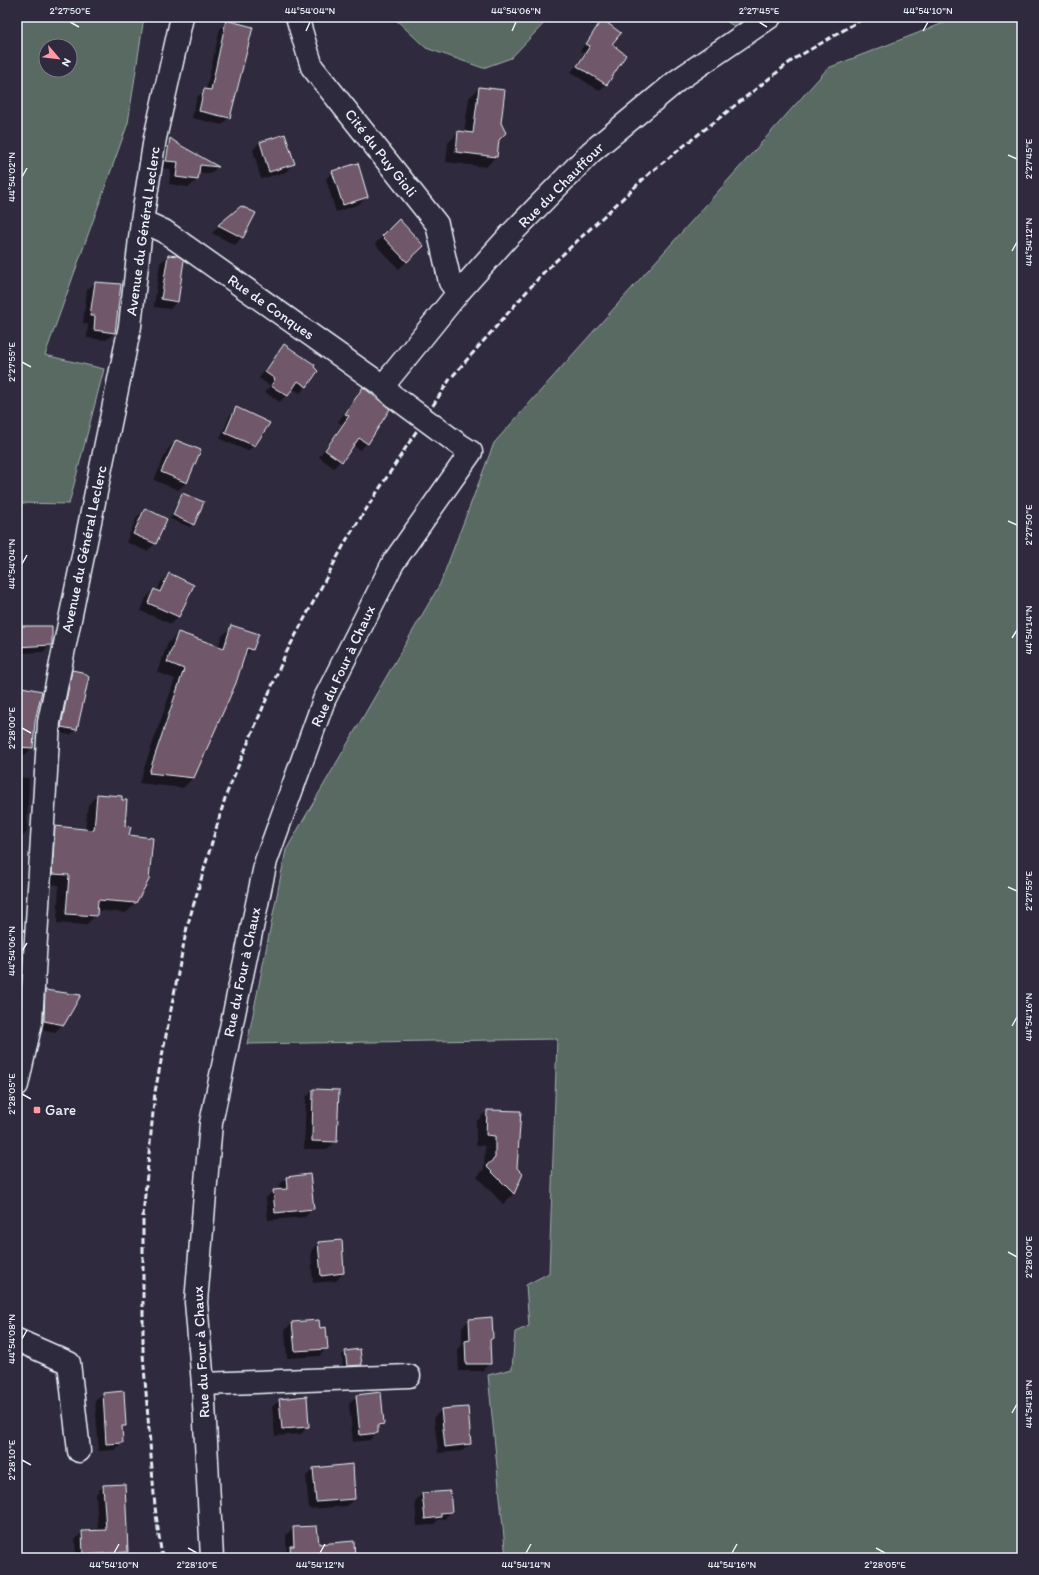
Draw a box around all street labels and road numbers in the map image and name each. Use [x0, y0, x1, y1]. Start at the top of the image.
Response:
street label: Cité du Puy Gioli [341, 105, 421, 201]
street label: Rue du Chauffour [514, 138, 608, 232]
street label: Avenue du Général Leclerc [122, 145, 164, 317]
street label: Rue de Conques [224, 270, 318, 344]
street label: Avenue du Général Leclerc [57, 464, 111, 634]
street label: Rue du Four à Chaux [307, 602, 379, 730]
street label: Rue du Four à Chaux [219, 905, 265, 1039]
street label: Rue du Four à Chaux [189, 1285, 213, 1418]

